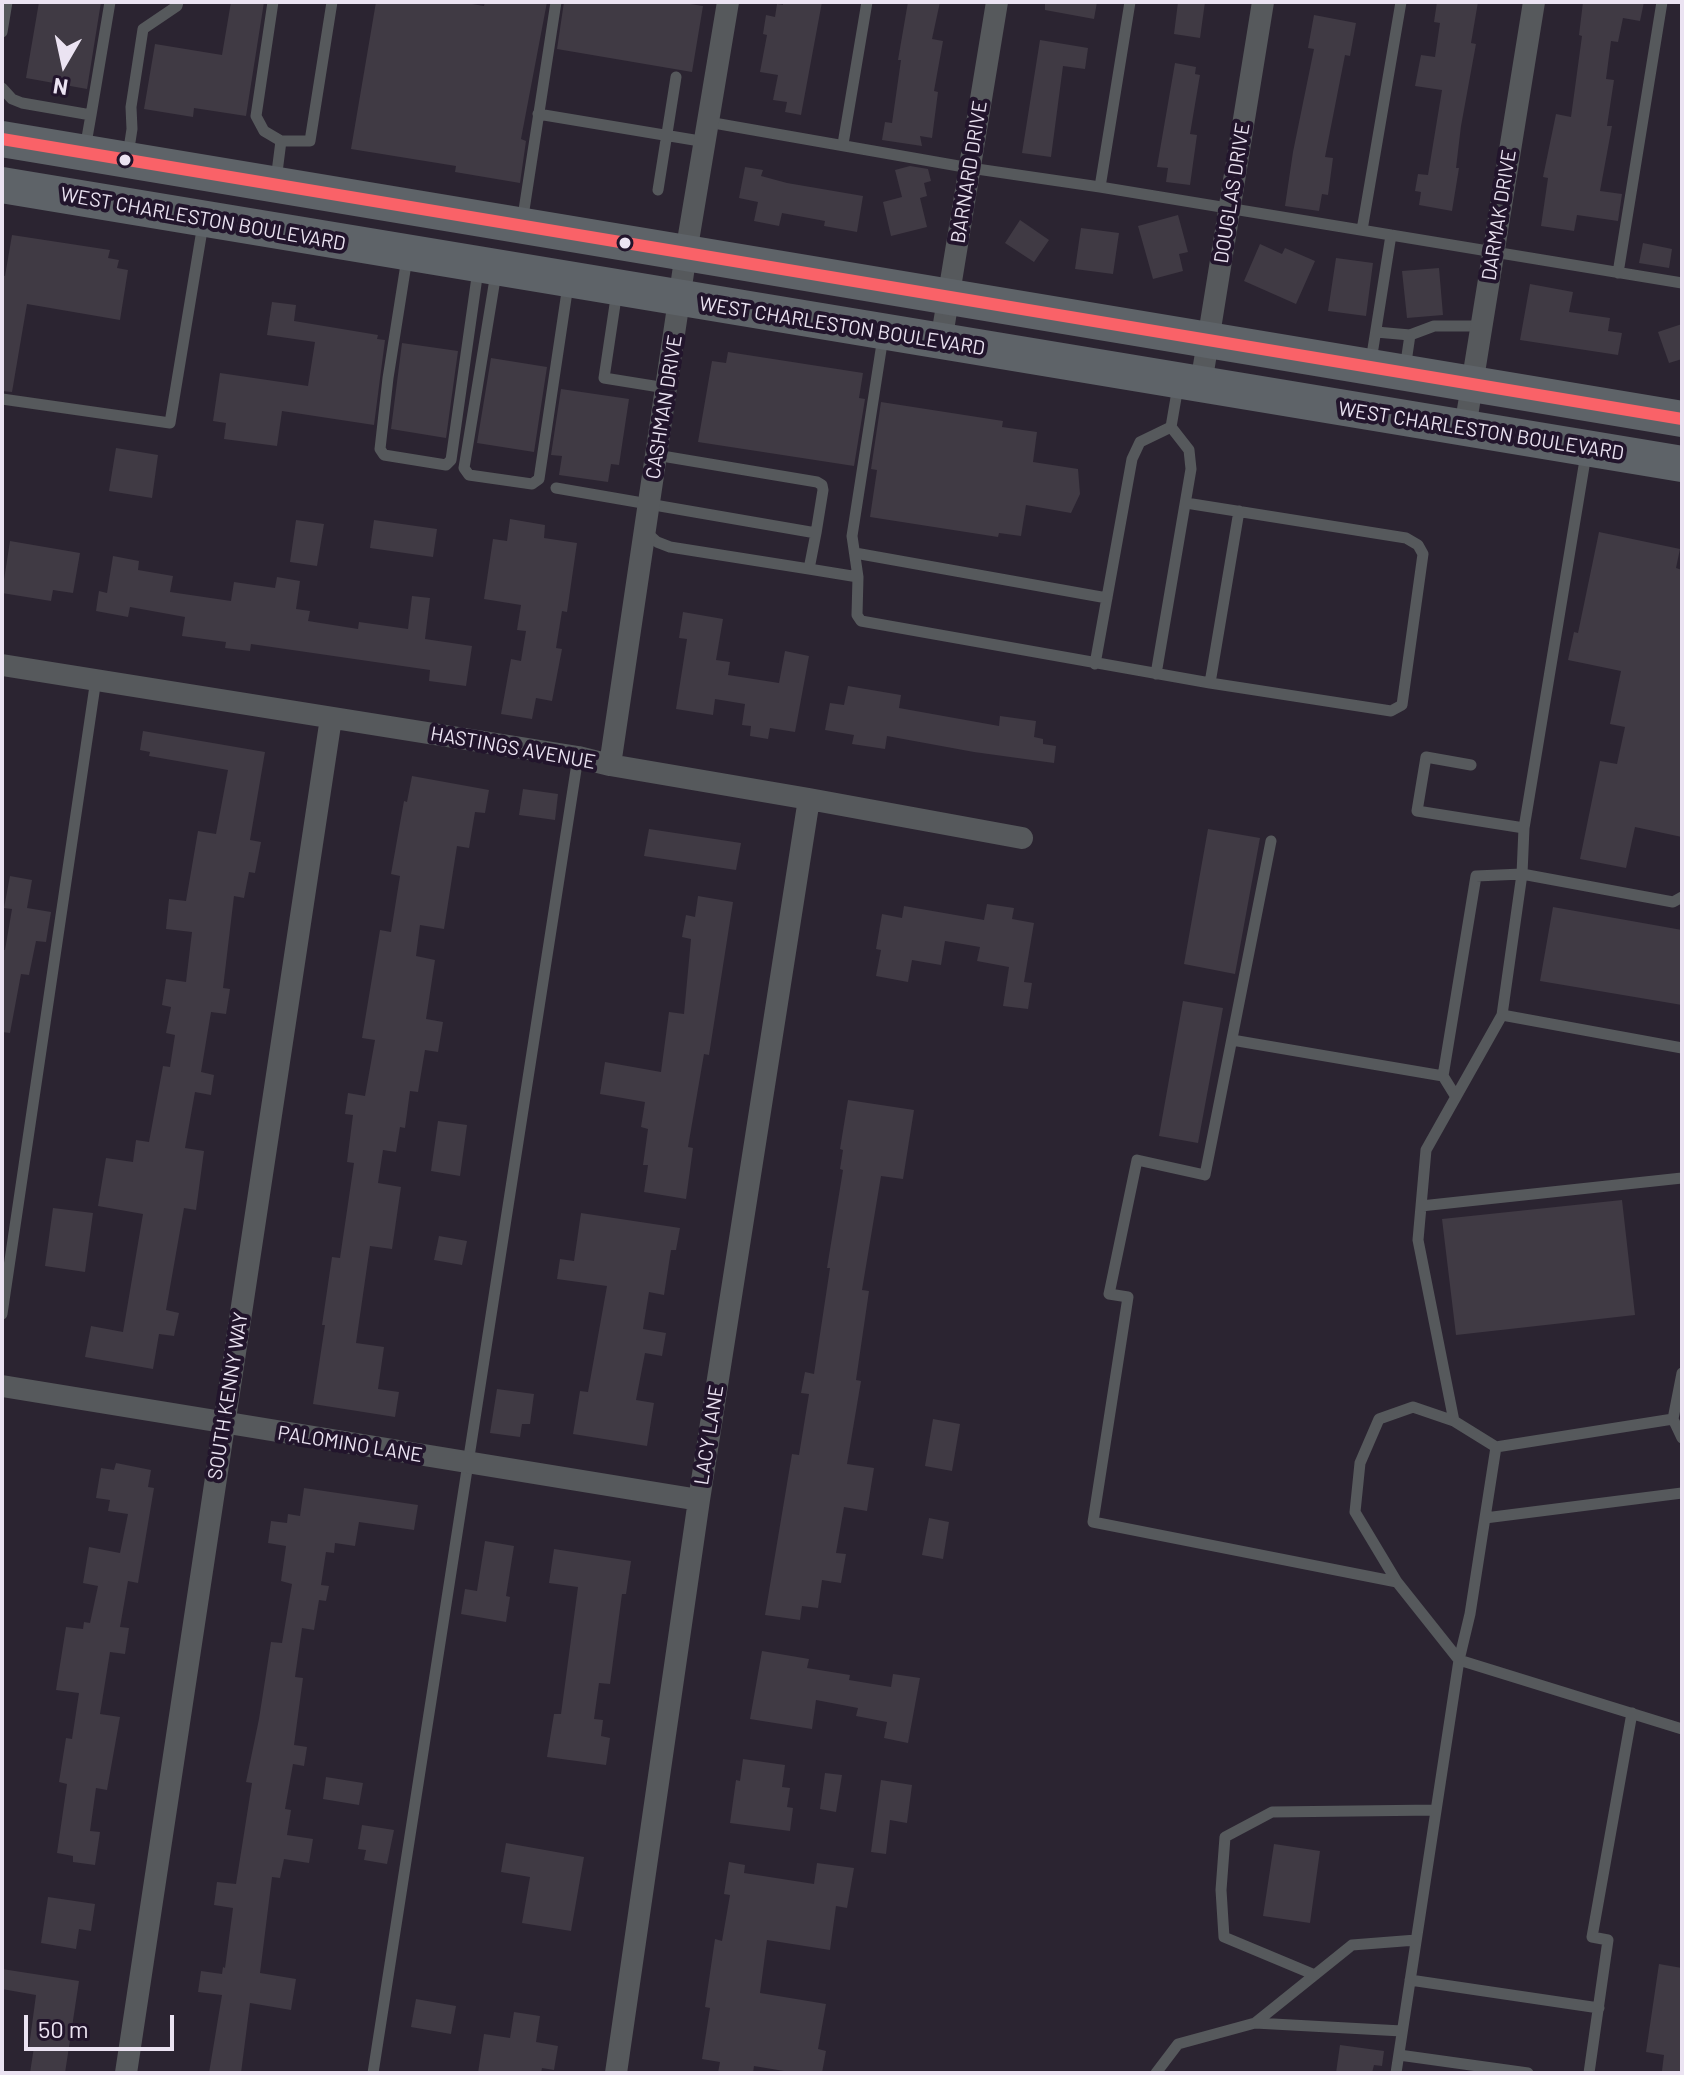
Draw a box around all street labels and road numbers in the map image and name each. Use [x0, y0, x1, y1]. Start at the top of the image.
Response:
street label: BARNARD DRIVE [946, 99, 992, 245]
street label: DOUGLAS DRIVE [1209, 121, 1255, 265]
street label: DARMAK DRIVE [1477, 148, 1521, 282]
street label: WEST CHARLESTON BOULEVARD [59, 182, 347, 256]
street label: WEST CHARLESTON BOULEVARD [697, 292, 987, 360]
street label: CASHMAN DRIVE [641, 333, 687, 481]
street label: WEST CHARLESTON BOULEVARD [1336, 397, 1626, 465]
street label: HASTINGS AVENUE [429, 722, 597, 774]
street label: SOUTH KENNY WAY [203, 1310, 253, 1482]
street label: LACY LANE [689, 1383, 729, 1487]
street label: PALOMINO LANE [276, 1421, 424, 1467]

